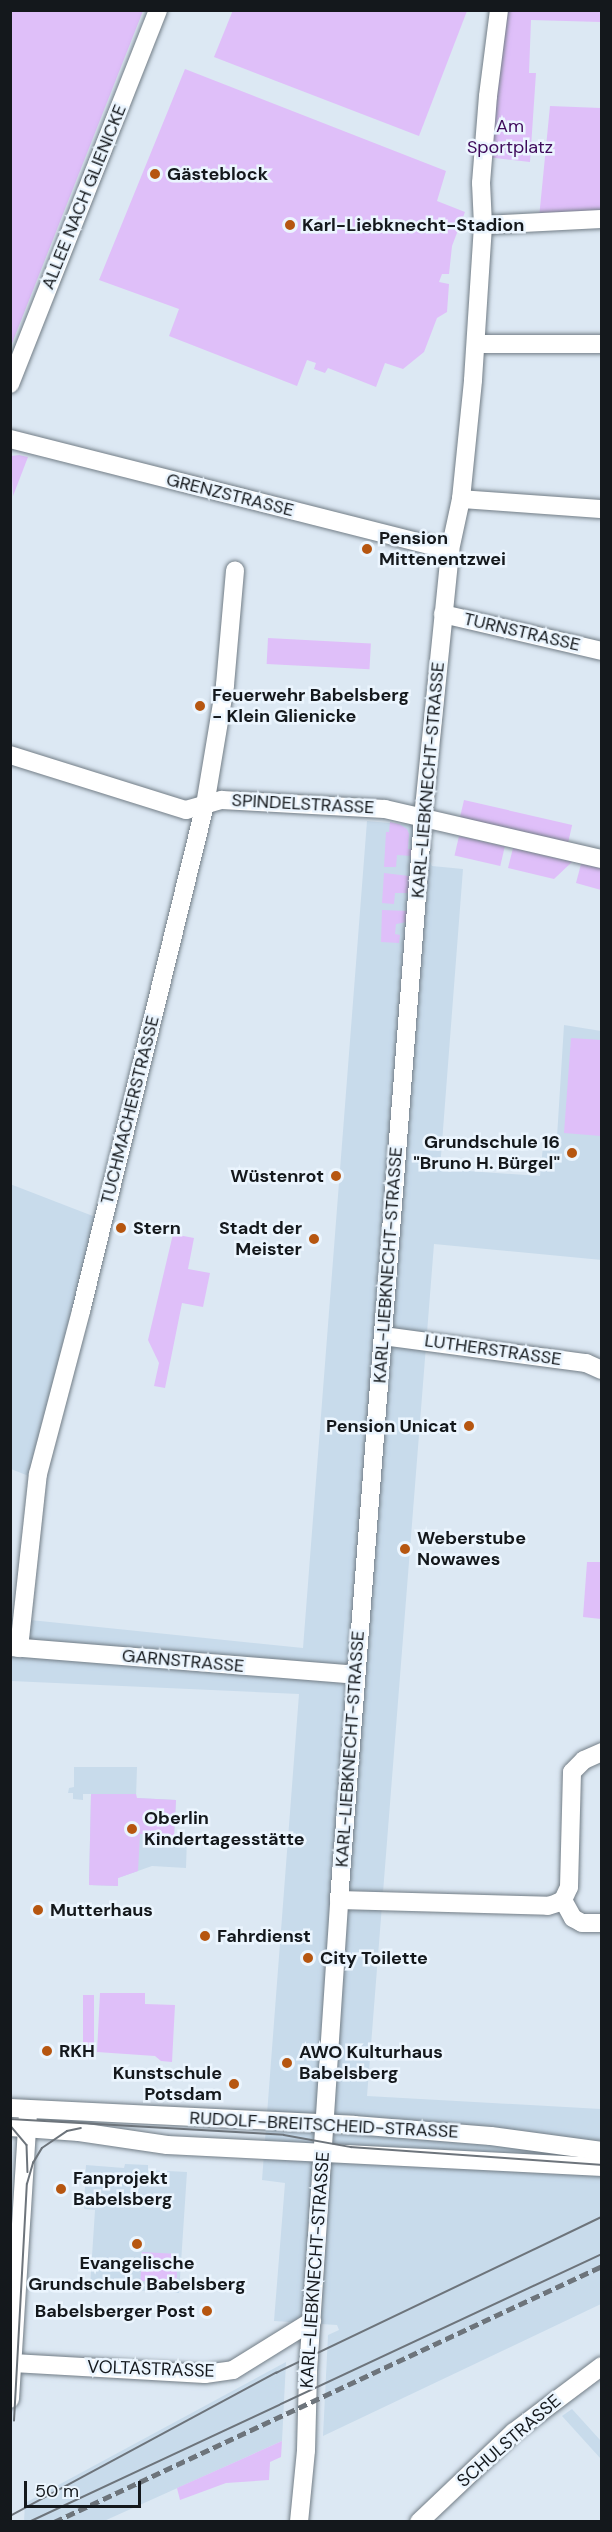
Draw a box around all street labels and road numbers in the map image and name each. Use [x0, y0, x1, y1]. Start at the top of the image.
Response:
street label: ALLEE NACH GLIENICKE [37, 101, 131, 293]
street label: GRENZSTRASSE [164, 469, 296, 521]
street label: TURNSTRASSE [462, 608, 582, 656]
street label: KARL-LIEBKNECHT-STRASSE [407, 661, 449, 899]
street label: SPINDELSTRASSE [231, 789, 375, 819]
street label: TUCHMACHERSTRASSE [96, 1014, 164, 1206]
street label: KARL-LIEBKNECHT-STRASSE [369, 1146, 407, 1384]
street label: LUTHERSTRASSE [423, 1330, 563, 1370]
street label: KARL-LIEBKNECHT-STRASSE [331, 1630, 369, 1868]
street label: GARNSTRASSE [121, 1645, 245, 1677]
street label: RUDOLF-BREITSCHEID-STRASSE [189, 2107, 459, 2143]
street label: KARL-LIEBKNECHT-STRASSE [296, 2151, 334, 2389]
street label: VOLTASTRASSE [87, 2356, 215, 2382]
street label: SCHULSTRASSE [453, 2390, 565, 2492]

